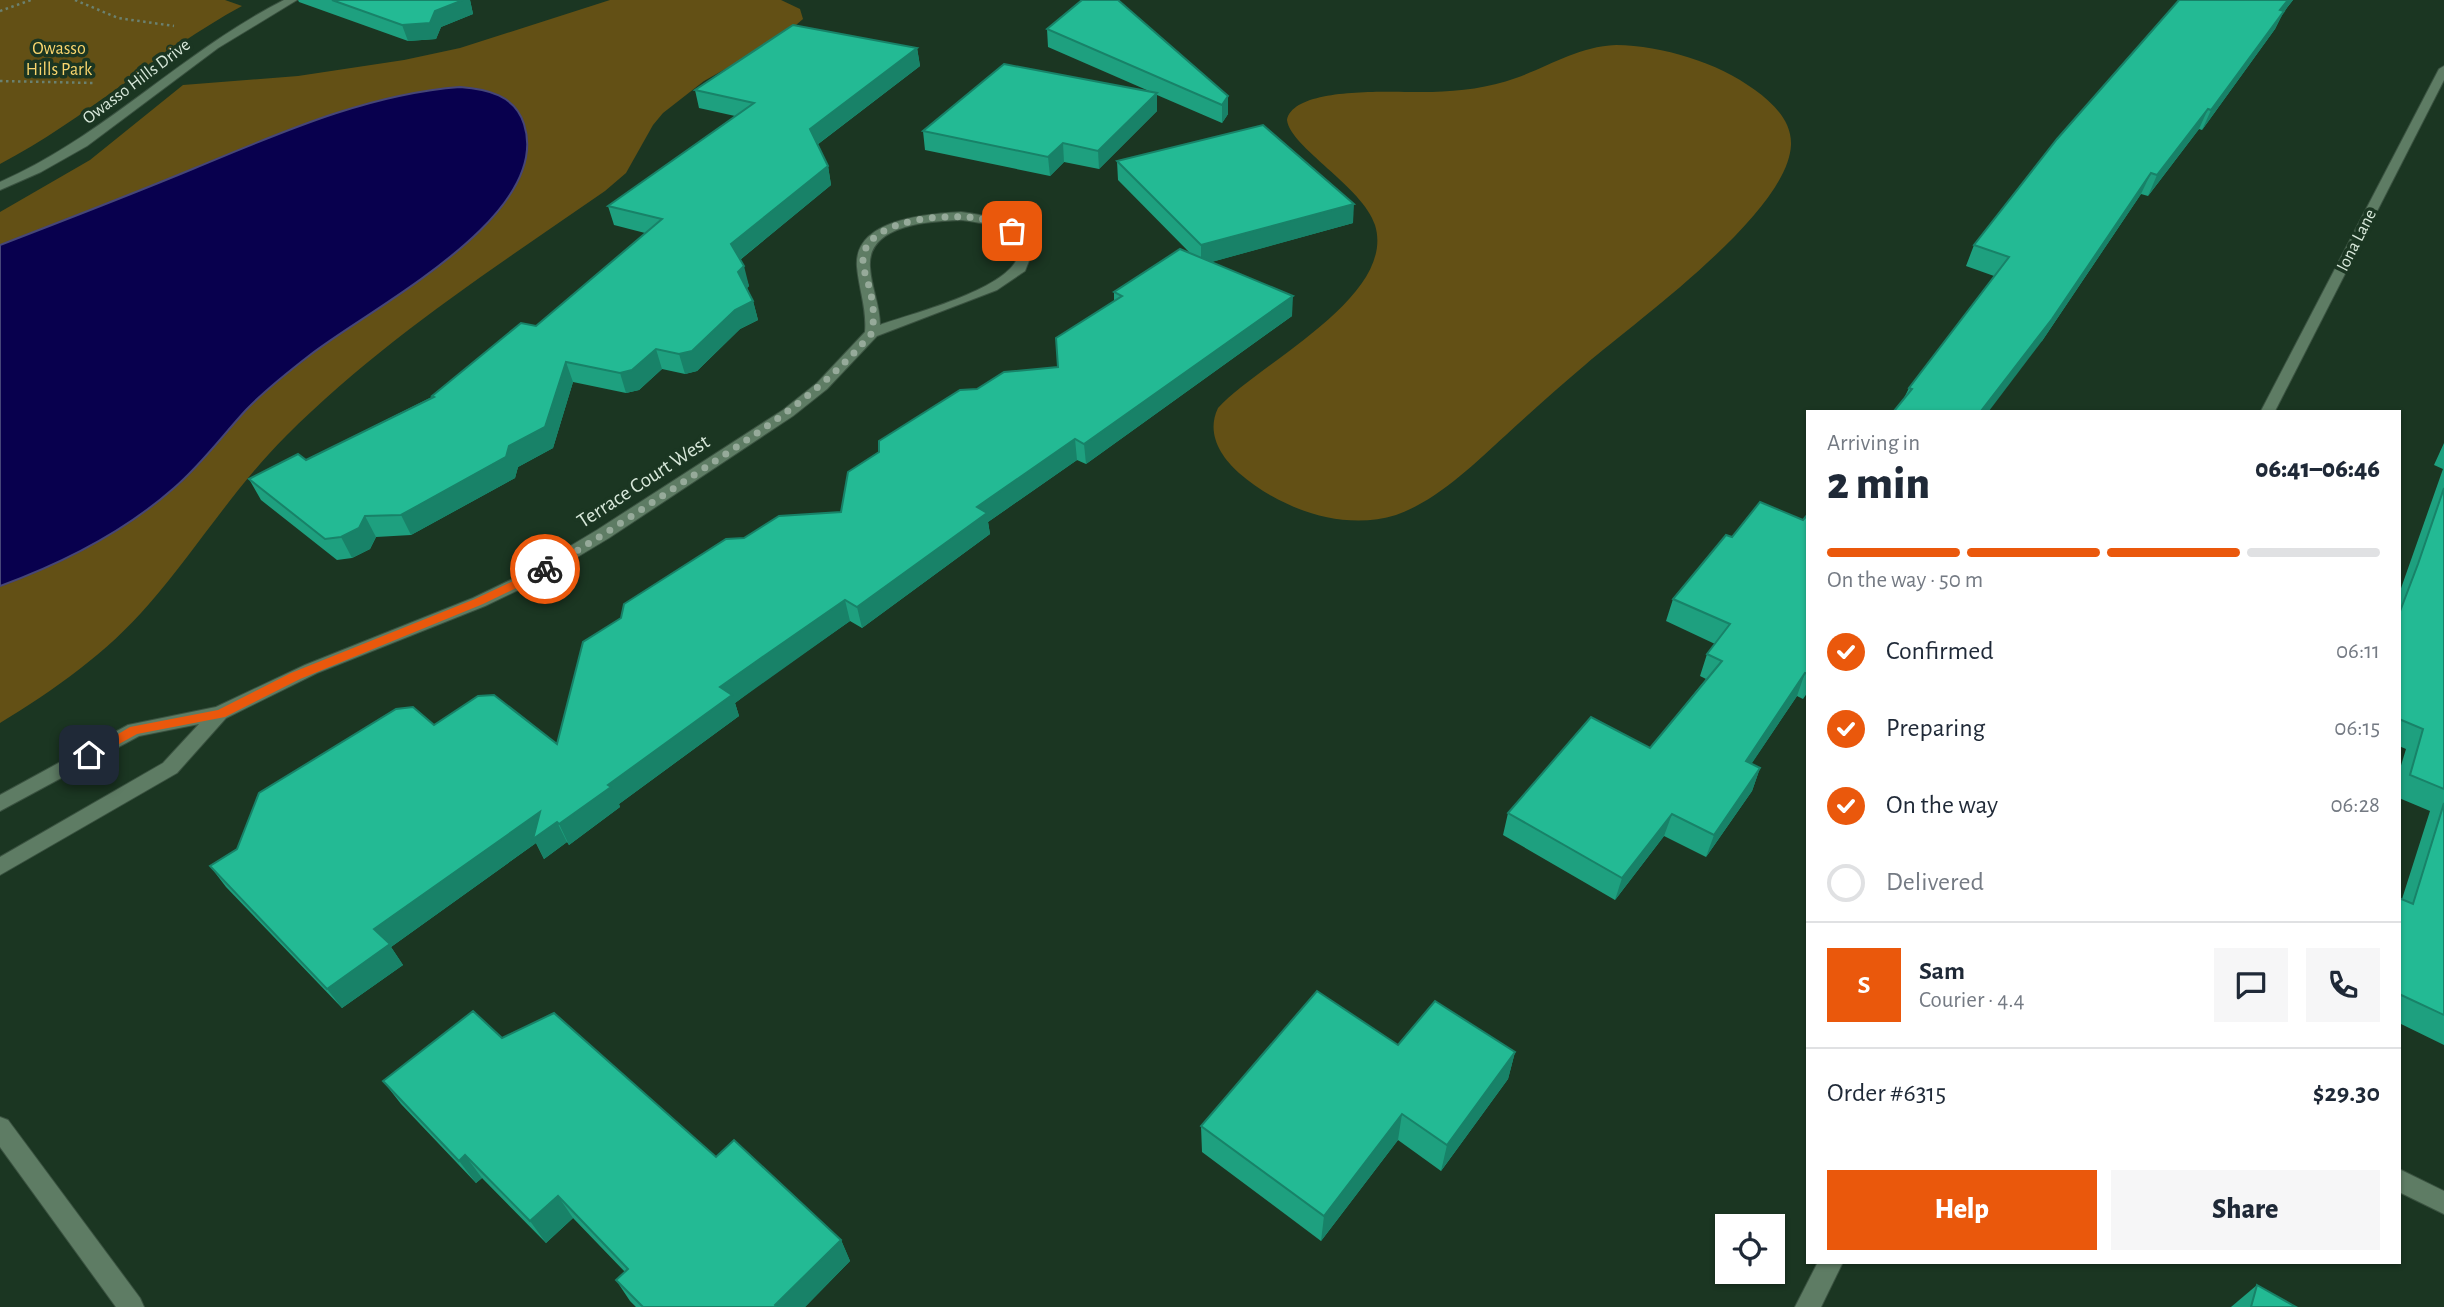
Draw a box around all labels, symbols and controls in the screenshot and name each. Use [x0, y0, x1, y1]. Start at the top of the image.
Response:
street label: Owasso Hills Drive [80, 36, 194, 128]
park label: Owasso Hills Park [26, 40, 93, 79]
pin [982, 201, 1042, 261]
street label: Iona Lane [2334, 207, 2380, 274]
icon: bag [993, 212, 1031, 250]
street label: Terrace Court West [573, 431, 713, 532]
text: Arriving in [1827, 432, 1920, 455]
text: 06:41–06:46 [2255, 456, 2380, 482]
text: 2 min [1827, 461, 1930, 507]
courier [510, 534, 580, 604]
icon: bike [526, 550, 564, 588]
text: On the way · 50 m [1827, 569, 1983, 592]
icon: check [1827, 633, 1865, 671]
text: Confirmed [1886, 638, 1994, 664]
text: 06:11 [2336, 640, 2380, 663]
icon: check [1827, 710, 1865, 748]
text: Preparing [1886, 715, 1985, 741]
text: 06:15 [2334, 717, 2380, 740]
pin [59, 725, 119, 785]
icon: home [70, 736, 108, 774]
icon: check [1827, 787, 1865, 825]
text: On the way [1886, 792, 1998, 818]
text: 06:28 [2330, 794, 2380, 817]
text: Delivered [1886, 869, 1984, 895]
button: chat [2214, 948, 2288, 1022]
button: phone [2306, 948, 2380, 1022]
text: Sam [1919, 958, 1965, 984]
text: S [1858, 972, 1870, 998]
text: Courier · 4.4 [1919, 989, 2025, 1012]
text: Order #6315 [1827, 1080, 1946, 1106]
text: $29.30 [2313, 1080, 2380, 1106]
button: Help [1827, 1170, 2097, 1250]
button: Share [2111, 1170, 2380, 1250]
map controls [1715, 1214, 1785, 1284]
button: locate [1715, 1214, 1785, 1284]

